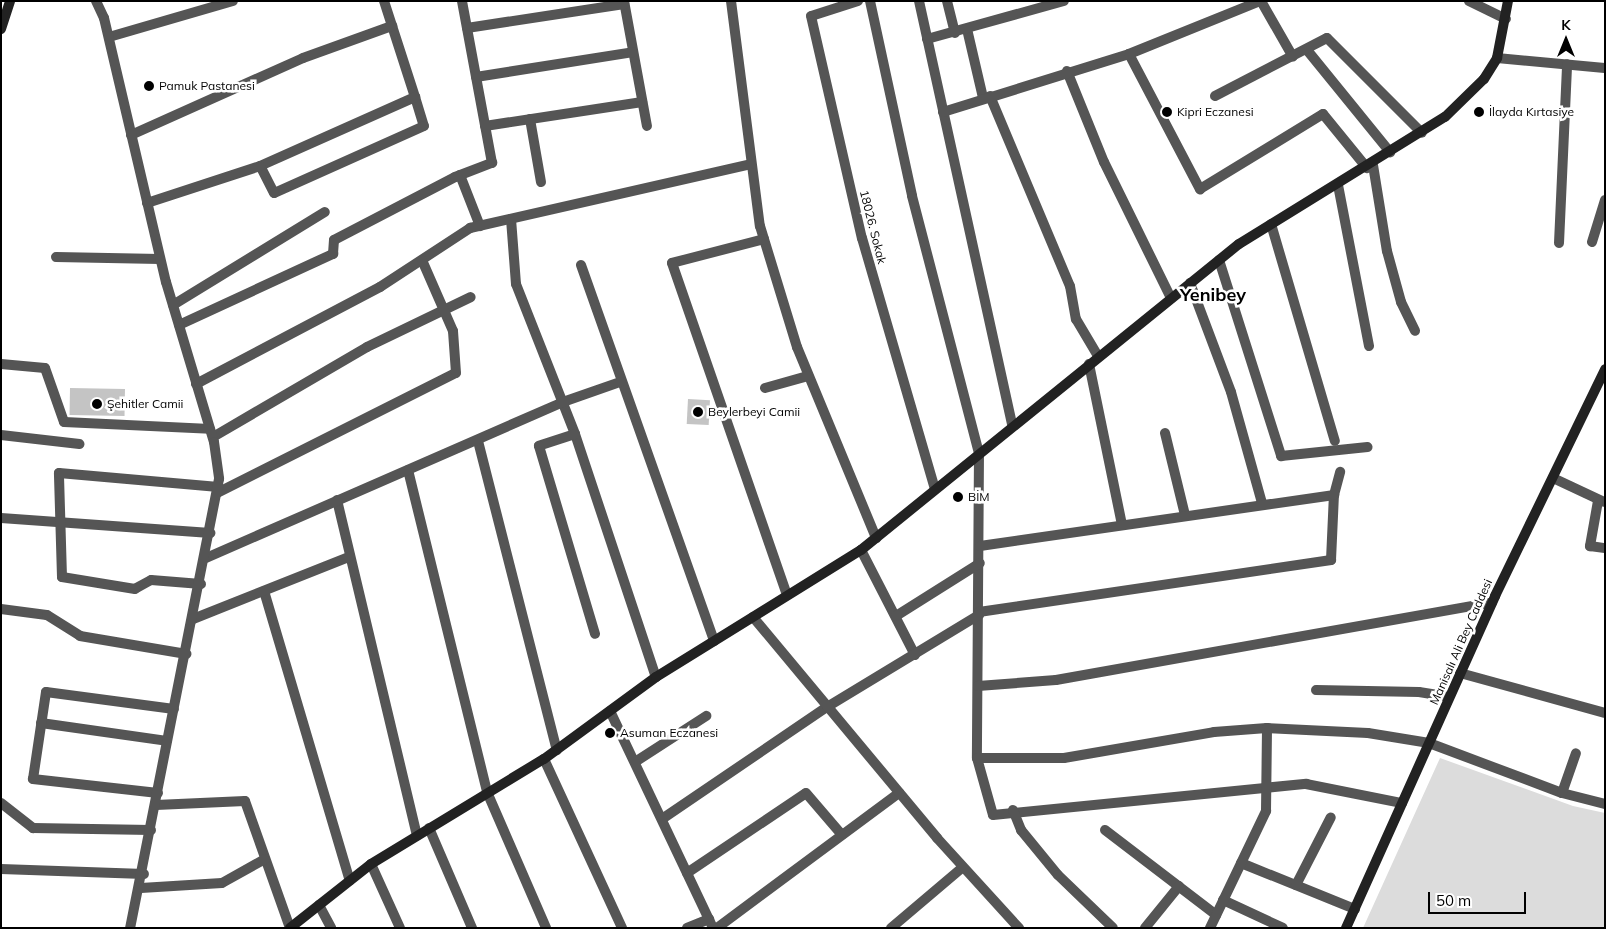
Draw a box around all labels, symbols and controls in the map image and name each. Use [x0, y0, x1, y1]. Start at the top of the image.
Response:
north arrow [1541, 15, 1591, 65]
text: K [1561, 16, 1571, 34]
place label: Pamuk Pastanesi [159, 79, 255, 93]
marker: Pamuk Pastanesi [143, 80, 155, 92]
place label: Kipri Eczanesi [1177, 105, 1254, 119]
place label: İlayda Kırtasiye [1489, 105, 1574, 119]
marker: Kipri Eczanesi [1161, 106, 1173, 118]
marker: İlayda Kırtasiye [1473, 106, 1485, 118]
street label: 18026. Sokak [857, 189, 889, 265]
district label: Yenibey [1180, 284, 1246, 306]
place label: Şehitler Camii [107, 397, 183, 411]
marker: Şehitler Camii [91, 398, 103, 410]
place label: Beylerbeyi Camii [708, 405, 800, 419]
marker: Beylerbeyi Camii [692, 406, 704, 418]
place label: BİM [968, 490, 990, 504]
marker: BİM [952, 491, 964, 503]
street label: Manisalı Ali Bey Caddesi [1427, 577, 1495, 707]
place label: Asuman Eczanesi [620, 726, 718, 740]
marker: Asuman Eczanesi [604, 727, 616, 739]
scale bar [1431, 882, 1528, 914]
text: 50 m [1436, 891, 1471, 910]

